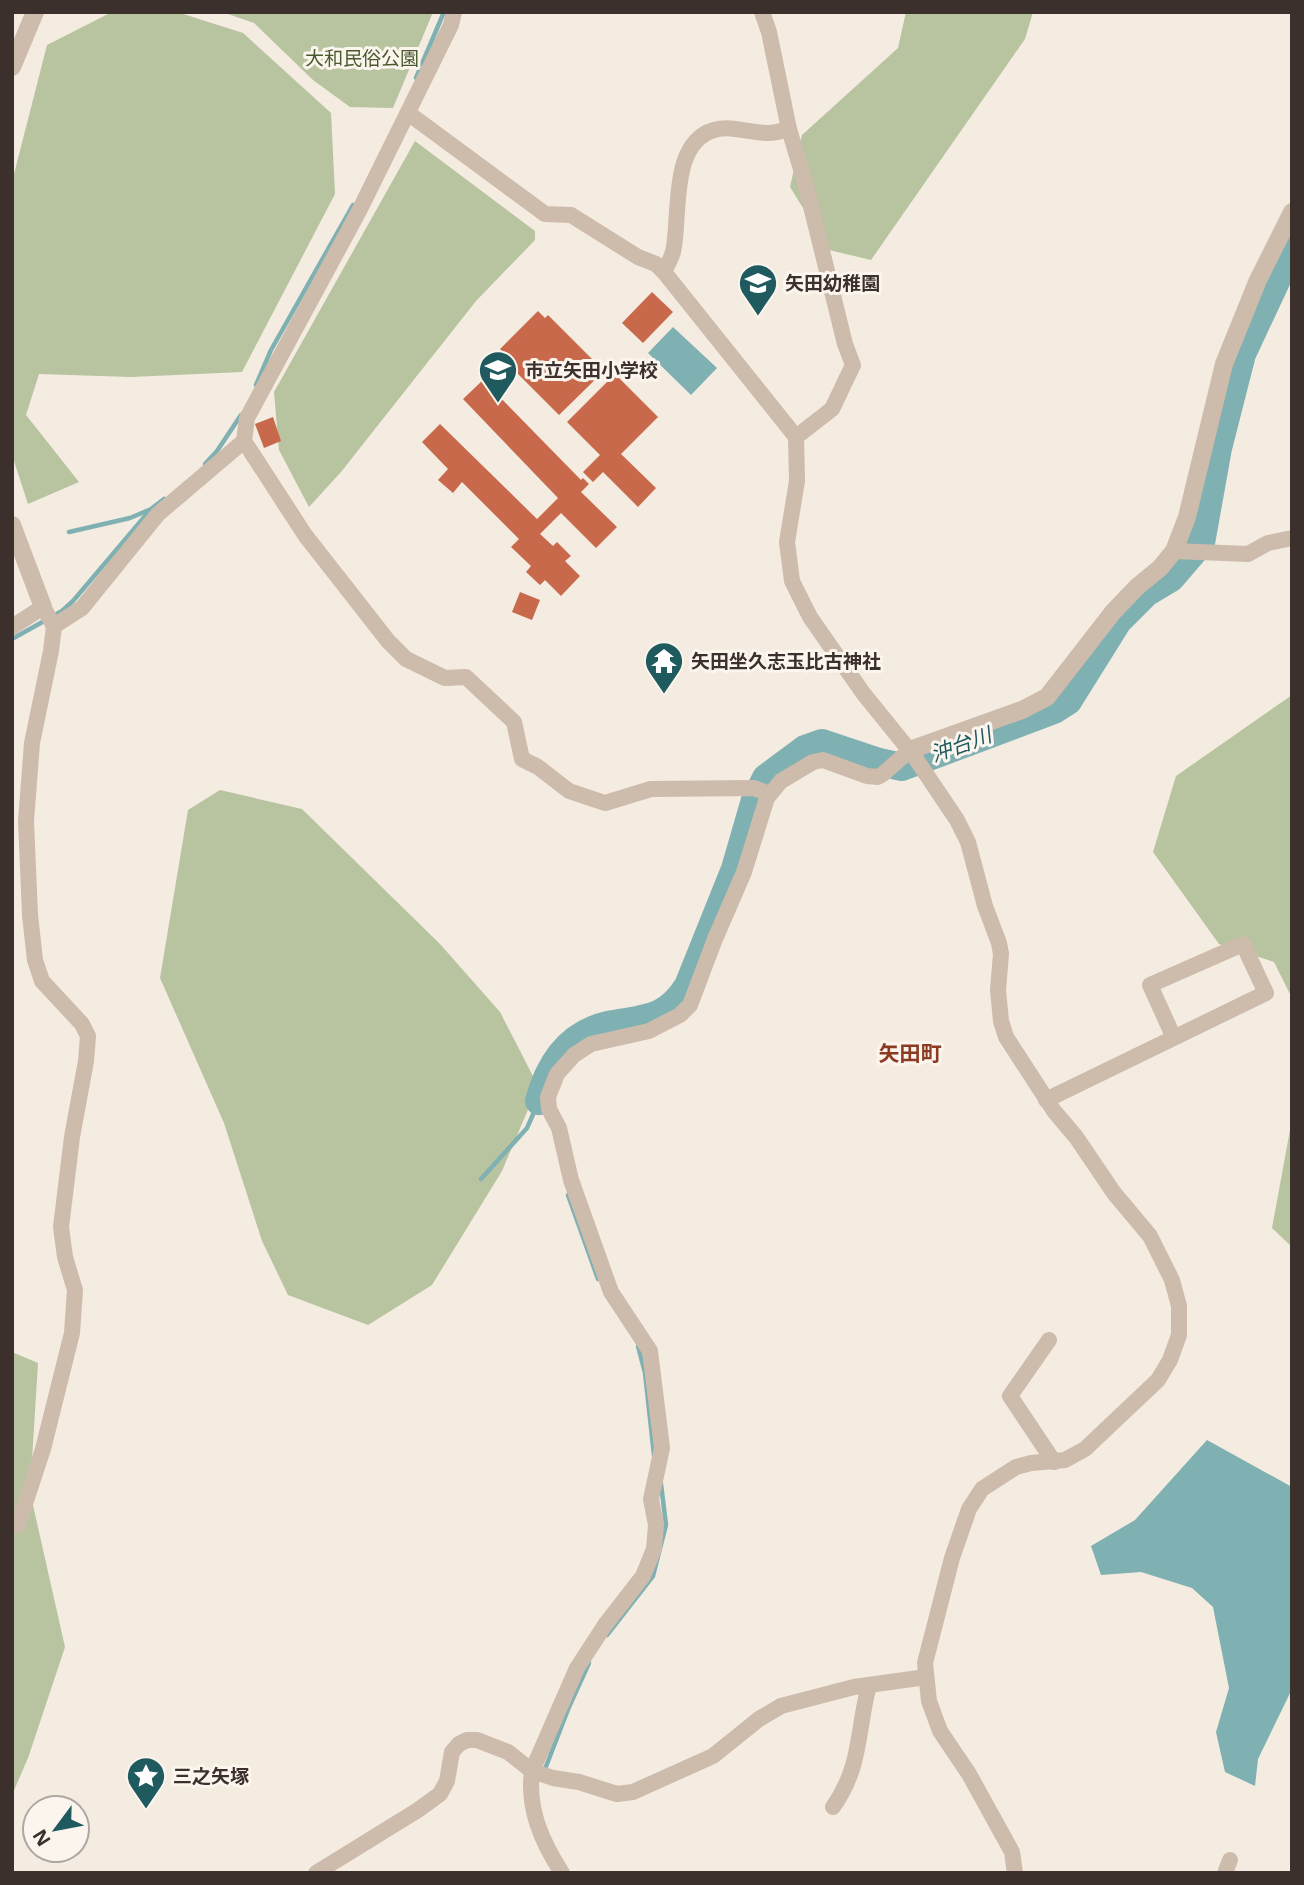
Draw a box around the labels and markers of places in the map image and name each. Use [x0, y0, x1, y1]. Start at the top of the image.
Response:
school or university icon: 矢田幼稚園 [737, 262, 779, 317]
place label: 矢田幼稚園 [785, 270, 880, 296]
school or university icon: 市立矢田小学校 [477, 349, 519, 404]
place label: 市立矢田小学校 [525, 357, 658, 383]
temple icon: 矢田坐久志玉比古神社 [643, 640, 685, 695]
place label: 矢田坐久志玉比古神社 [691, 648, 881, 674]
place icon: 三之矢塚 [125, 1755, 167, 1810]
place label: 三之矢塚 [173, 1763, 249, 1789]

